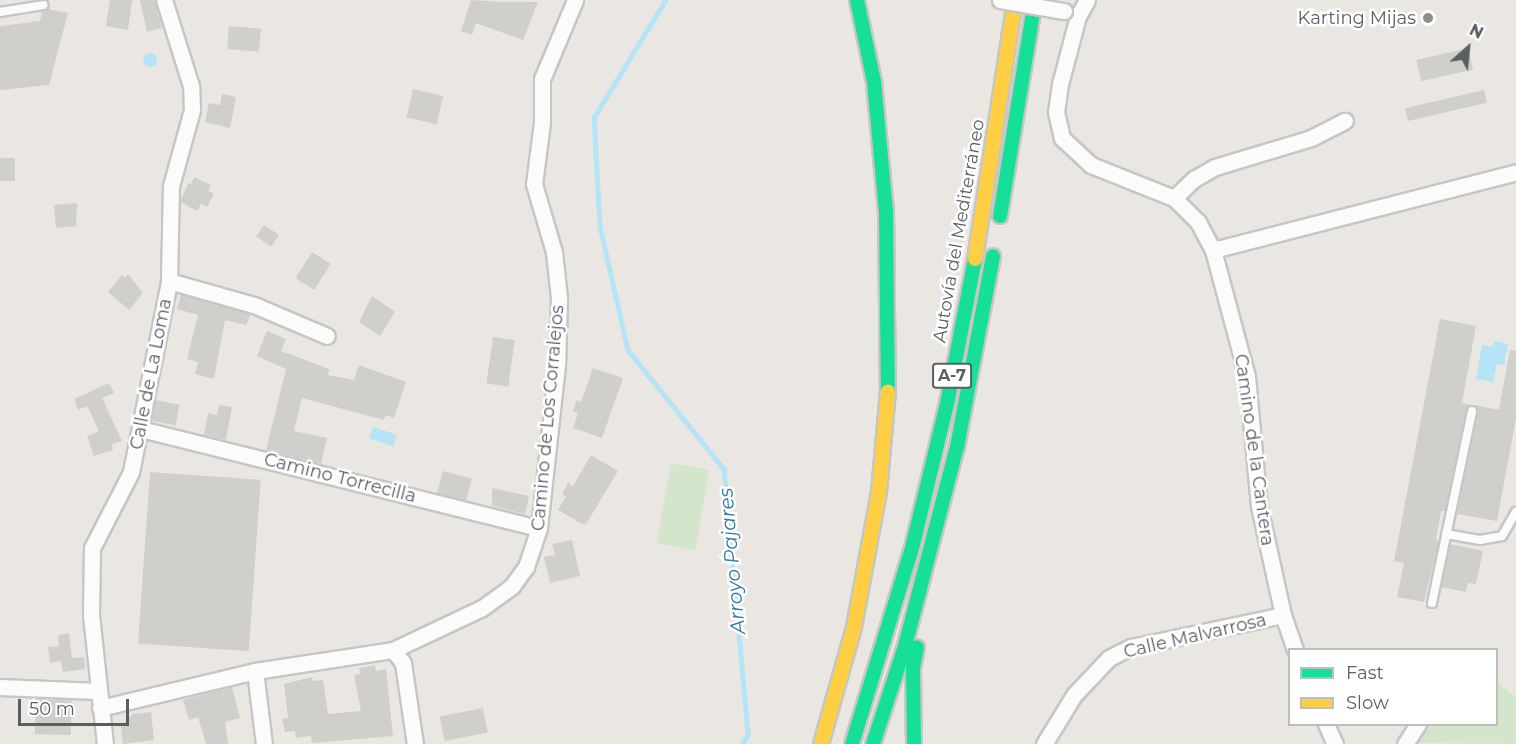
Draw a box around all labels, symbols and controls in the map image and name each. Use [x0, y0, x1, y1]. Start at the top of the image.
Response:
place label: Karting Mijas [1298, 7, 1416, 29]
marker: Karting Mijas [1421, 11, 1435, 25]
north arrow [1438, 18, 1498, 78]
text: N [1466, 20, 1486, 43]
street label: Autovía del Mediterráneo [929, 118, 989, 344]
street label: Calle de La Loma [126, 296, 176, 452]
street label: Camino de Los Corralejos [527, 304, 569, 532]
street label: Camino de la Cantera [1230, 353, 1278, 547]
road number: A-7 [931, 363, 973, 389]
street label: Camino Torrecilla [262, 449, 418, 507]
water label: Arroyo Pajares [714, 487, 750, 635]
street label: Calle Malvarrosa [1121, 609, 1269, 663]
legend [1288, 648, 1498, 726]
text: Fast [1346, 662, 1384, 684]
scale bar [21, 687, 132, 725]
text: Slow [1346, 692, 1389, 714]
text: 50 m [29, 698, 75, 720]

